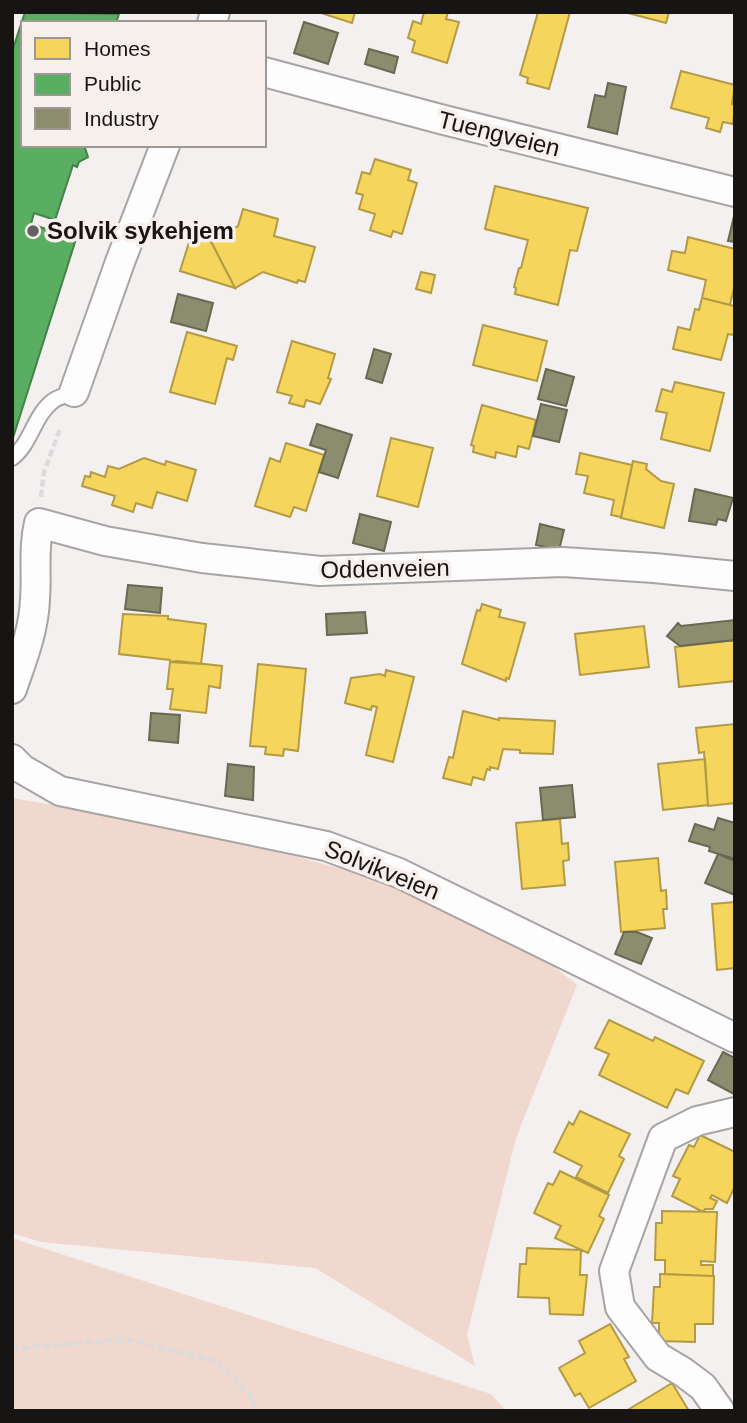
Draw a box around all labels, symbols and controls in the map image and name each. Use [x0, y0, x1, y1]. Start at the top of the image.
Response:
legend [21, 21, 266, 147]
text: Homes [84, 37, 151, 60]
text: Public [84, 72, 141, 95]
street label: Tuengveien [435, 105, 563, 162]
text: Industry [84, 107, 159, 130]
place label: Solvik sykehjem [47, 217, 234, 244]
marker: Solvik sykehjem [25, 223, 41, 239]
street label: Oddenveien [320, 554, 450, 583]
street label: Solvikveien [321, 834, 444, 905]

